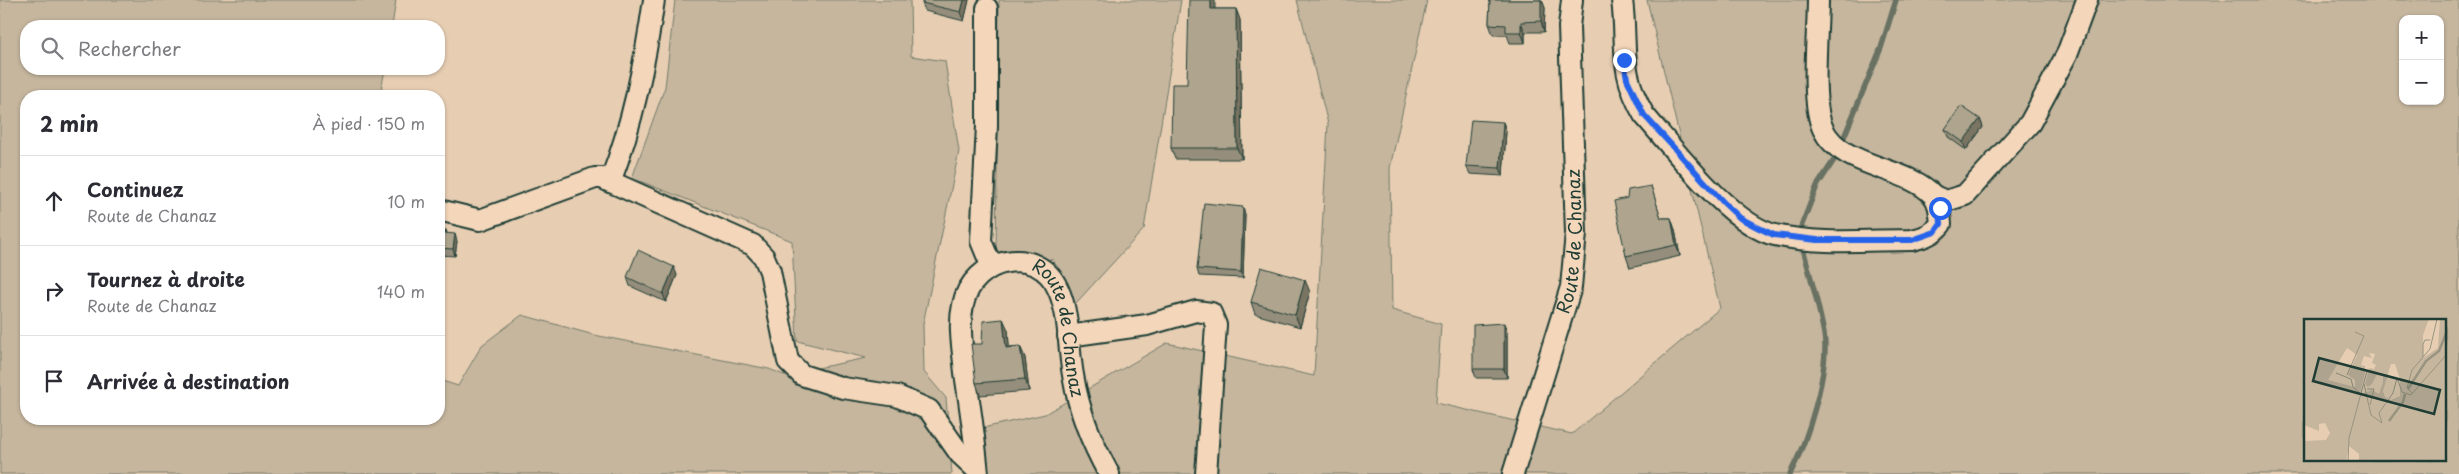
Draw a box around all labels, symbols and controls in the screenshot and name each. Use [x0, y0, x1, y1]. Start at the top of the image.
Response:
map controls [2399, 15, 2444, 105]
button: + [2399, 15, 2444, 60]
search box [20, 20, 445, 75]
icon: search [38, 34, 66, 62]
text: Rechercher [78, 34, 181, 62]
route end [1613, 49, 1636, 72]
button: − [2399, 60, 2444, 105]
text: 2 min [40, 107, 99, 139]
text: À pied · 150 m [312, 111, 425, 135]
street label: Route de Chanaz [1549, 168, 1588, 317]
text: Continuez [87, 175, 184, 203]
icon: ahead [40, 187, 68, 215]
text: 10 m [388, 189, 425, 213]
route start [1929, 197, 1952, 220]
text: Route de Chanaz [87, 203, 216, 227]
street label: Route de Chanaz [1028, 251, 1092, 400]
text: Tournez à droite [87, 265, 245, 293]
icon: right [40, 277, 68, 305]
text: 140 m [377, 279, 425, 303]
text: Route de Chanaz [87, 293, 216, 317]
inset map [2304, 319, 2446, 462]
icon: arrive [40, 367, 68, 395]
text: Arrivée à destination [87, 367, 290, 395]

